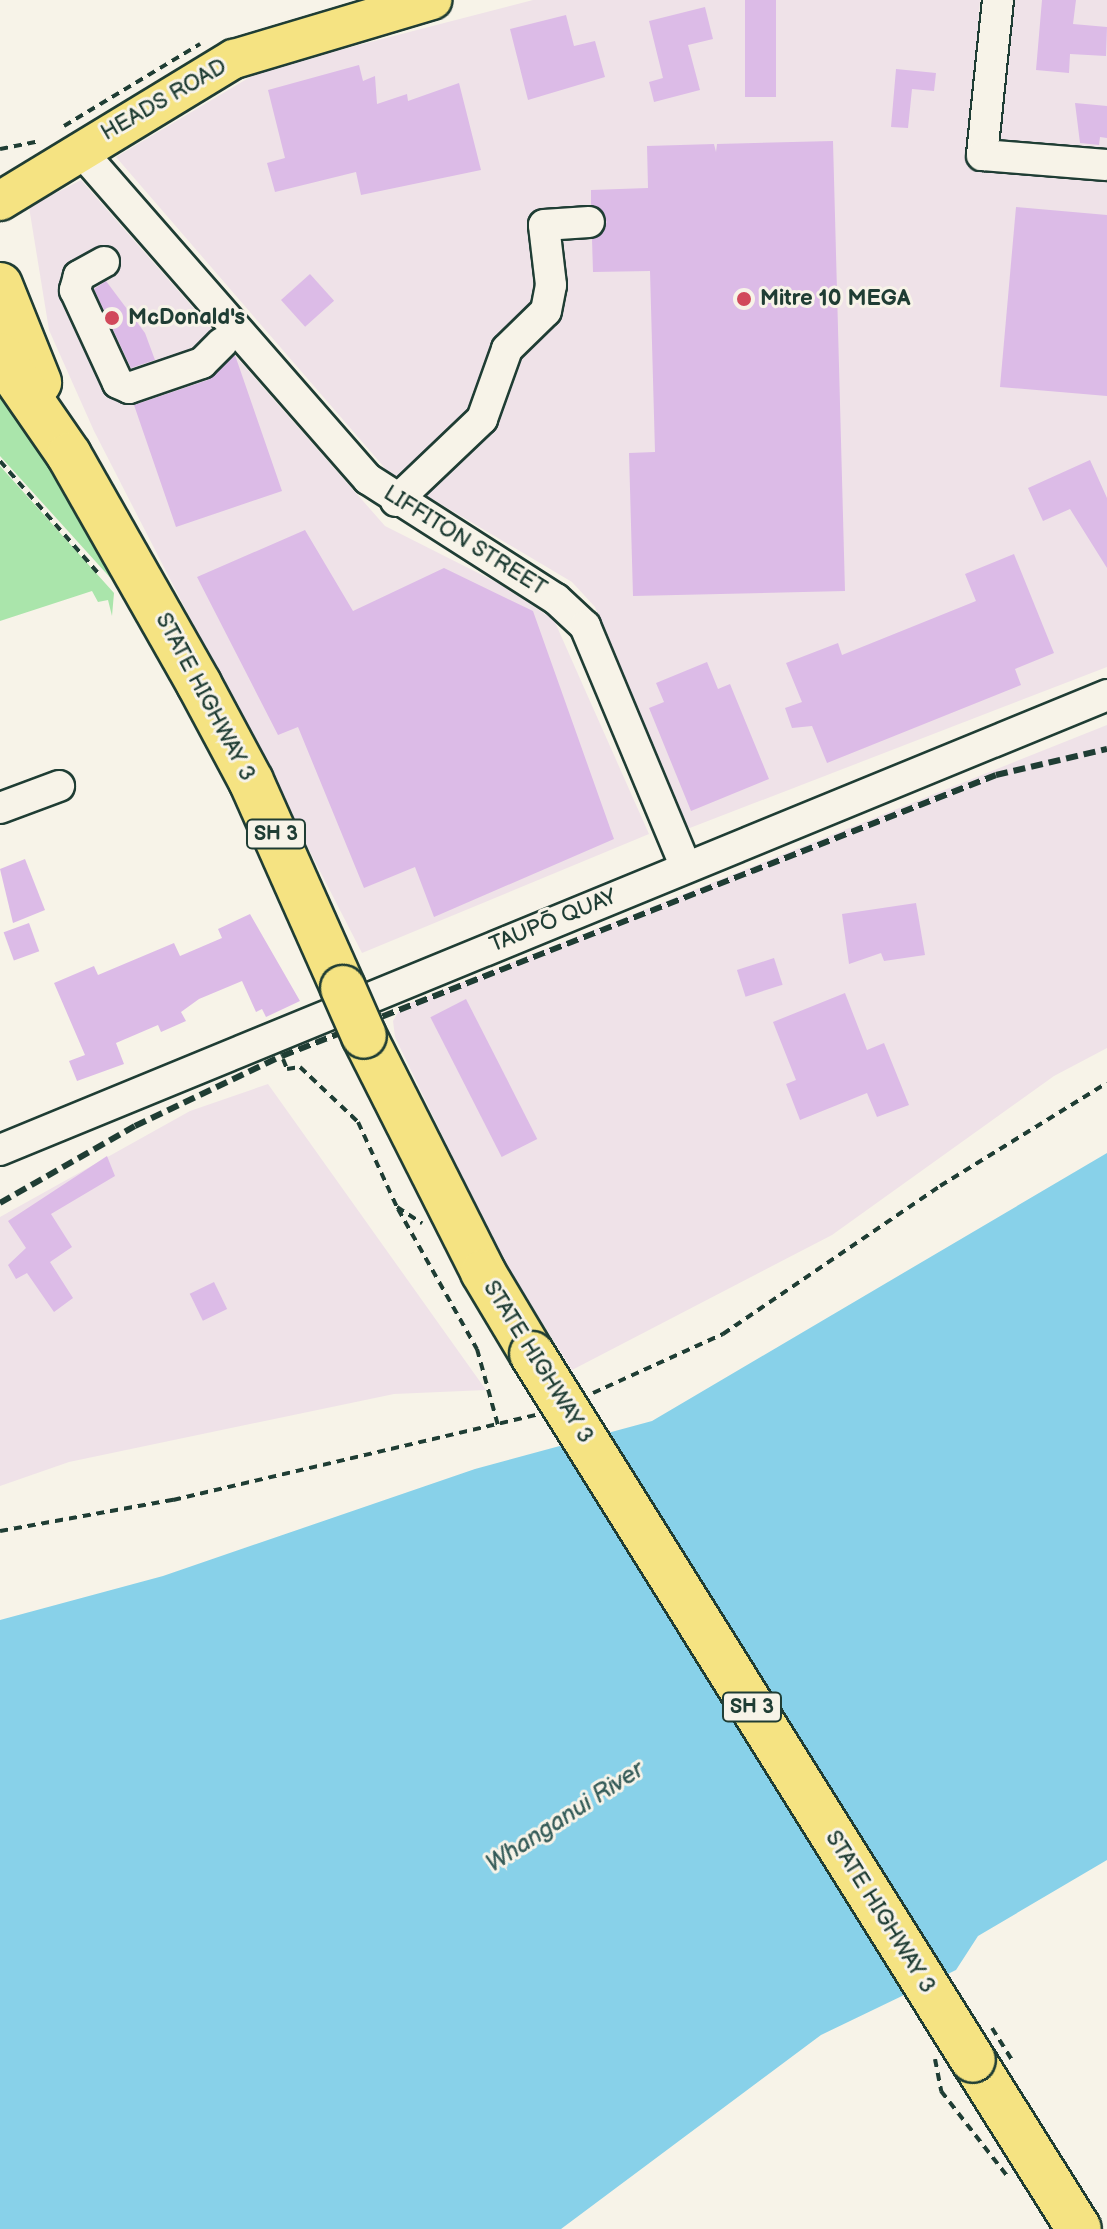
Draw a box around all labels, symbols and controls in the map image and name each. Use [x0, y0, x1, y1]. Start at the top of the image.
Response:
street label: HEADS ROAD [97, 53, 231, 147]
place label: Mitre 10 MEGA [760, 286, 910, 312]
marker: Mitre 10 MEGA [735, 290, 753, 308]
place label: McDonald's [128, 305, 245, 331]
marker: McDonald's [103, 309, 121, 327]
street label: LIFFITON STREET [378, 480, 552, 602]
street label: STATE HIGHWAY 3 [150, 608, 260, 786]
road number: SH 3 [244, 818, 308, 850]
street label: TAUPŌ QUAY [486, 884, 620, 958]
street label: STATE HIGHWAY 3 [477, 1276, 599, 1448]
road number: SH 3 [720, 1691, 784, 1723]
water label: Whanganui River [481, 1755, 649, 1879]
street label: STATE HIGHWAY 3 [819, 1826, 941, 1998]

